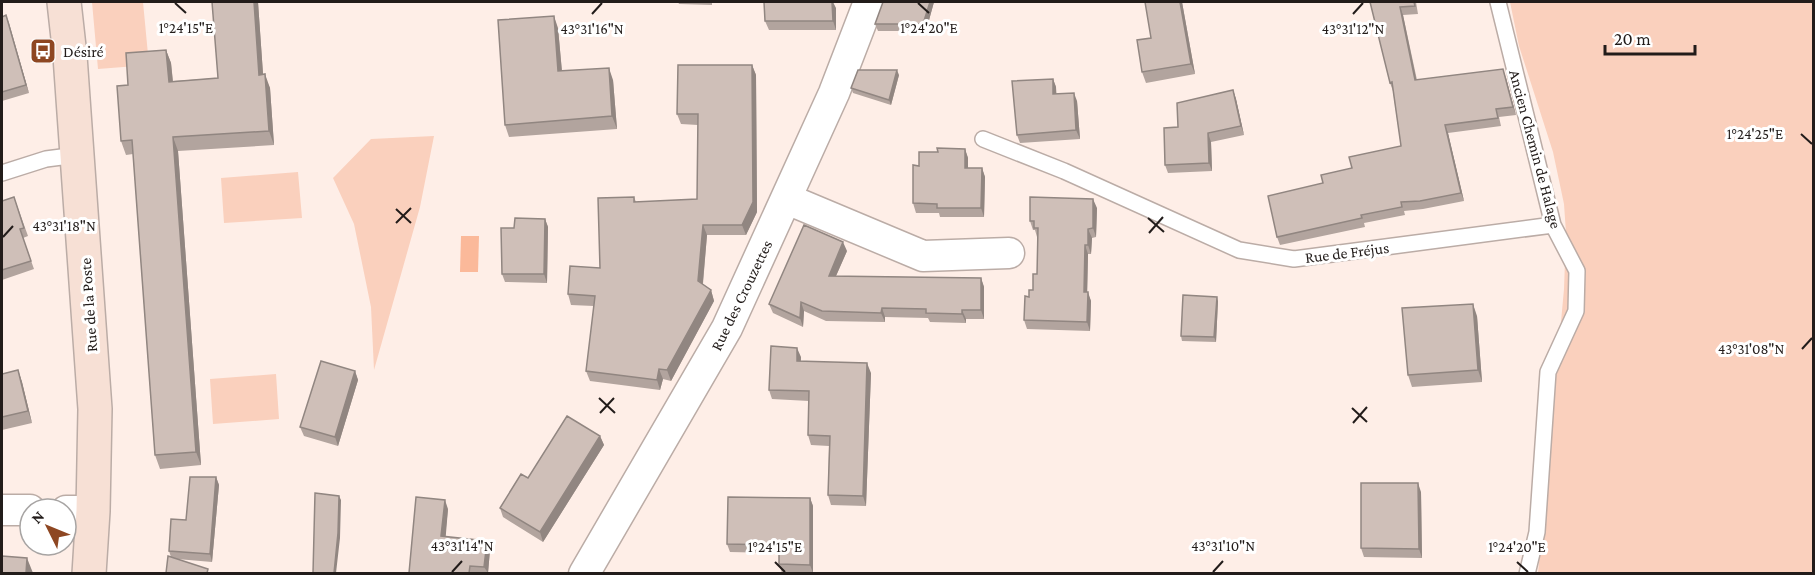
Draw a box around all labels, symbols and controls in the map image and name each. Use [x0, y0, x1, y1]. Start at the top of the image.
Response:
scale bar [1605, 18, 1695, 56]
text: 1°24'15"E [159, 20, 213, 36]
text: 1°24'20"E [900, 20, 958, 36]
text: 43°31'16"N [560, 21, 624, 37]
text: 43°31'12"N [1322, 21, 1385, 37]
text: 20 m [1614, 29, 1651, 49]
bus stop icon: Désiré [28, 36, 58, 66]
place label: Désiré [63, 43, 104, 60]
street label: Ancien Chemin de Halage [1505, 68, 1565, 231]
text: 1°24'25"E [1727, 126, 1783, 142]
text: 43°31'18"N [32, 218, 96, 234]
street label: Rue des Crouzettes [707, 237, 776, 353]
street label: Rue de Fréjus [1304, 239, 1390, 267]
street label: Rue de la Poste [77, 257, 100, 353]
text: 43°31'08"N [1718, 341, 1784, 357]
north arrow [18, 497, 78, 557]
text: N [27, 507, 47, 527]
text: 43°31'14"N [430, 538, 494, 554]
text: 43°31'10"N [1191, 538, 1255, 554]
text: 1°24'15"E [748, 539, 802, 555]
text: 1°24'20"E [1488, 539, 1546, 555]

